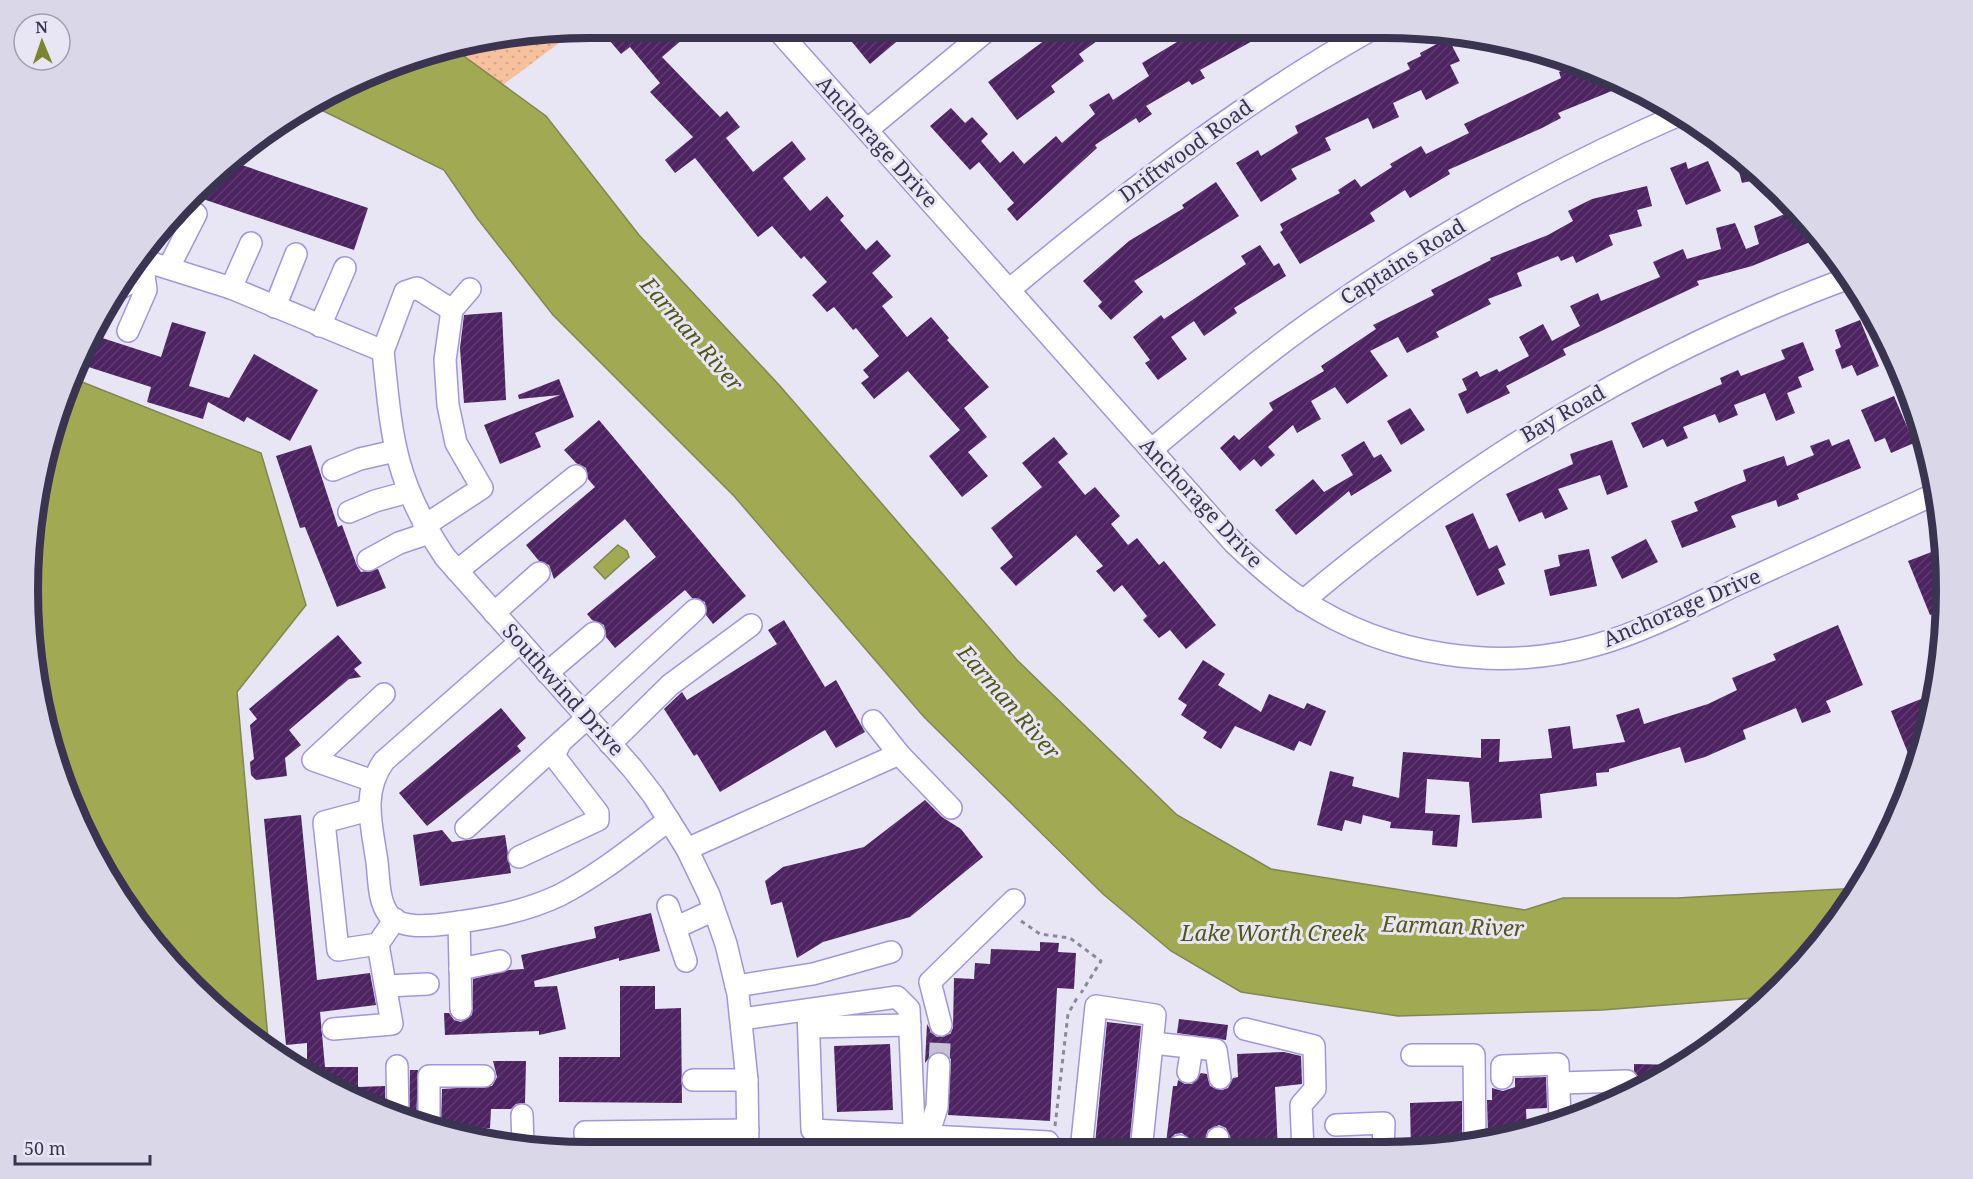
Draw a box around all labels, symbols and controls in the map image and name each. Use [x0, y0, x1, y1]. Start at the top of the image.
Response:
north arrow [12, 12, 72, 72]
text: N [35, 16, 49, 38]
street label: Anchorage Drive [811, 69, 945, 213]
street label: Driftwood Road [1113, 92, 1258, 208]
street label: Captains Road [1335, 211, 1470, 311]
water label: Earman River [634, 269, 751, 397]
street label: Bay Road [1515, 378, 1610, 449]
street label: Anchorage Drive [1134, 431, 1269, 574]
street label: Anchorage Drive [1598, 561, 1765, 653]
street label: Southwind Drive [497, 617, 631, 762]
water label: Earman River [951, 637, 1068, 765]
water label: Earman River [1380, 907, 1525, 943]
water label: Lake Worth Creek [1180, 917, 1367, 947]
scale bar [15, 1128, 150, 1166]
text: 50 m [24, 1136, 66, 1160]

